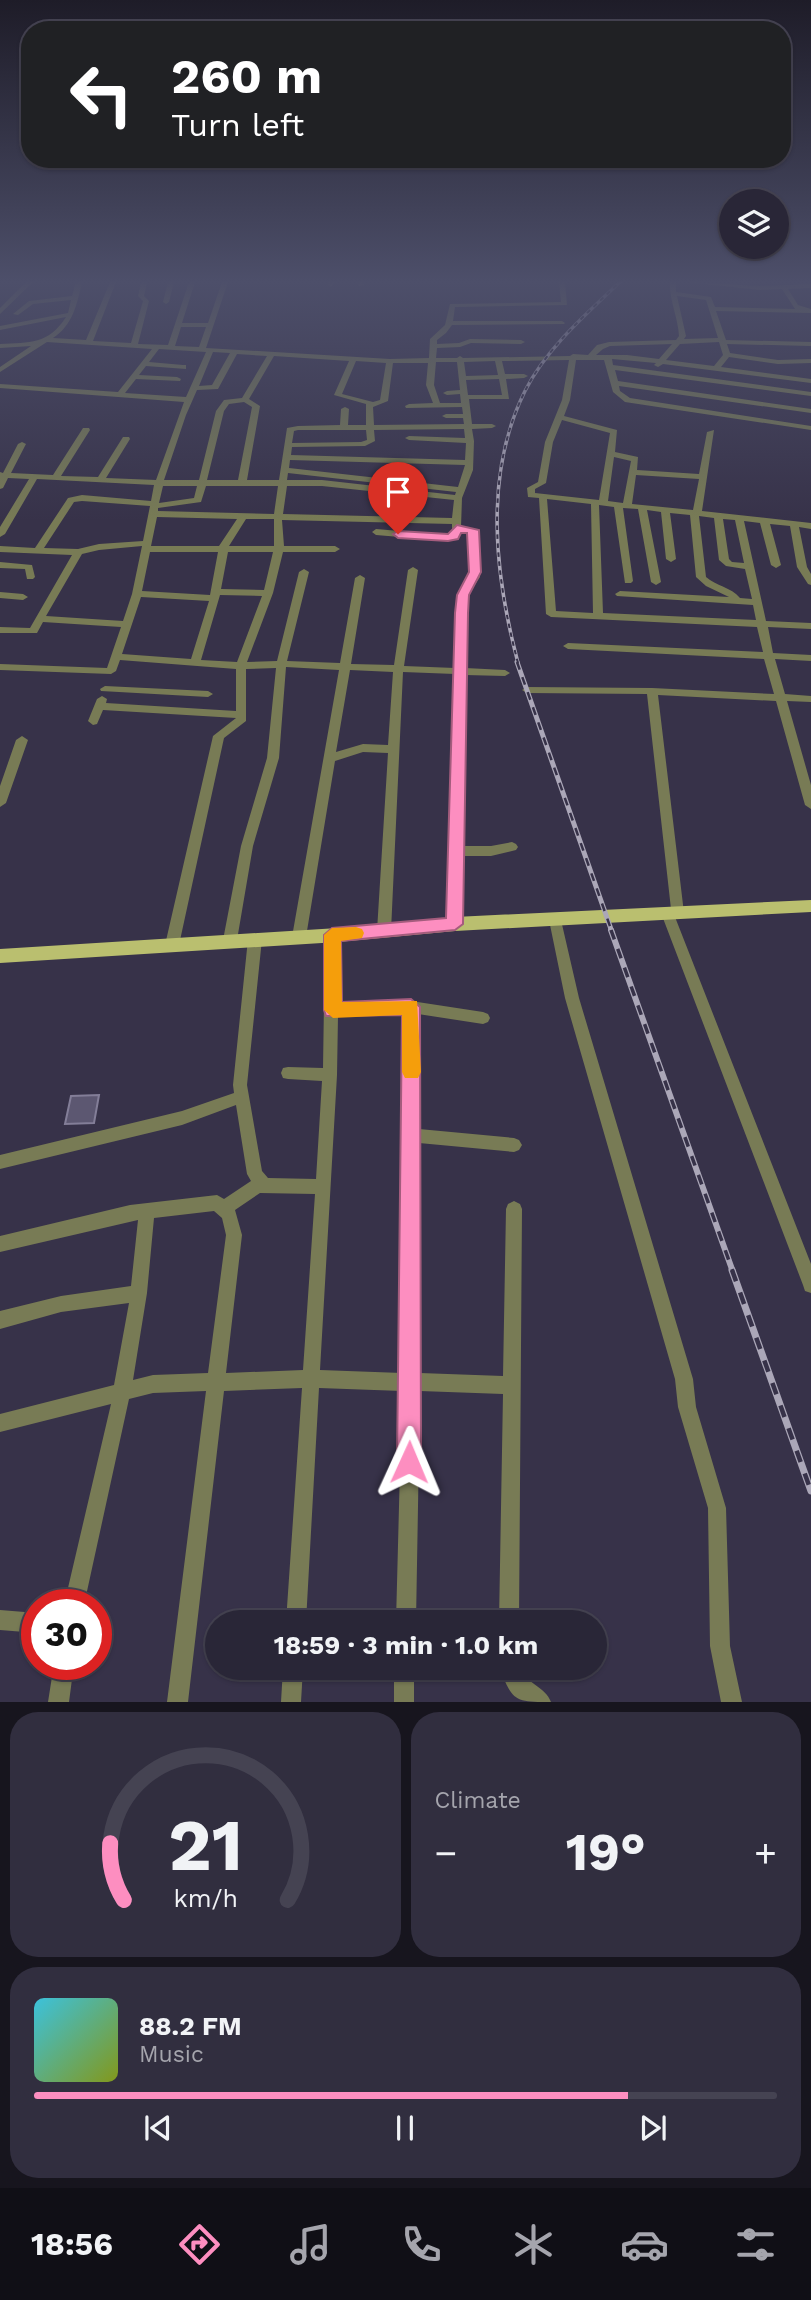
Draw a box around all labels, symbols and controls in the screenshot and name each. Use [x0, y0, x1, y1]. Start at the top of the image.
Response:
text: 260 m [171, 47, 322, 105]
icon: left [56, 49, 147, 140]
text: Turn left [171, 106, 304, 144]
map controls [719, 189, 789, 259]
button: layers [719, 189, 789, 259]
pin [368, 462, 428, 534]
icon: arrive [379, 473, 417, 511]
position arrow [372, 1425, 446, 1499]
speed limit sign: 30 [21, 1589, 112, 1680]
text: 18:59 · 3 min · 1.0 km [274, 1630, 538, 1660]
text: Climate [435, 1787, 521, 1814]
text: 21 [168, 1803, 243, 1889]
text: 19° [566, 1822, 646, 1883]
text: − [435, 1831, 457, 1875]
text: + [754, 1831, 777, 1875]
text: km/h [173, 1884, 237, 1913]
text: 88.2 FM [139, 2011, 242, 2041]
text: Music [139, 2041, 204, 2068]
icon: previous [139, 2109, 177, 2147]
icon: pause [386, 2109, 424, 2147]
icon: next [634, 2109, 672, 2147]
icon: directions [175, 2220, 224, 2269]
icon: music [286, 2220, 335, 2269]
icon: phone [397, 2220, 446, 2269]
icon: climate [509, 2220, 558, 2269]
icon: car [620, 2220, 669, 2269]
icon: filters [731, 2220, 780, 2269]
text: 18:56 [31, 2225, 113, 2263]

